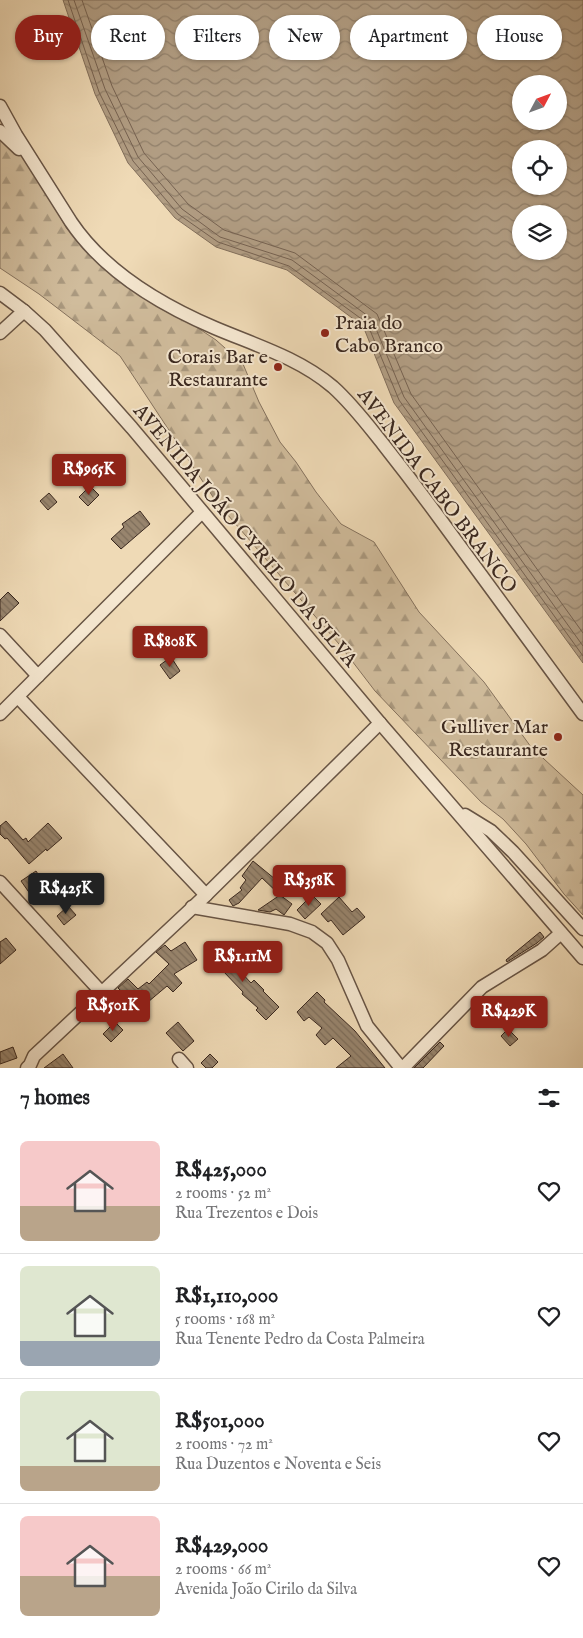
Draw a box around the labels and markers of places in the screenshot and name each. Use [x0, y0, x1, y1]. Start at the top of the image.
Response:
place label: Praia do Cabo Branco [335, 311, 443, 359]
marker: Praia do Cabo Branco [319, 327, 331, 339]
place label: Corais Bar e Restaurante [167, 345, 268, 393]
marker: Corais Bar e Restaurante [272, 361, 284, 373]
pin: R$965K [48, 454, 130, 496]
pin: R$808K [129, 626, 211, 668]
place label: Gulliver Mar Restaurante [441, 715, 549, 763]
marker: Gulliver Mar Restaurante [552, 731, 564, 743]
pin: R$358K [268, 864, 350, 907]
pin: R$425K [25, 872, 107, 915]
pin: R$1.11M [197, 940, 289, 983]
pin: R$501K [72, 990, 154, 1032]
pin: R$429K [468, 996, 550, 1038]

